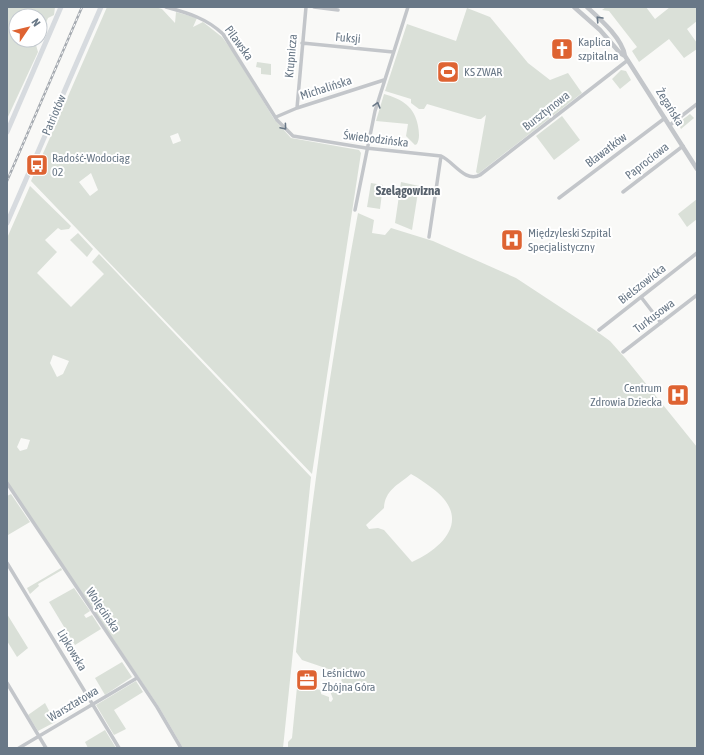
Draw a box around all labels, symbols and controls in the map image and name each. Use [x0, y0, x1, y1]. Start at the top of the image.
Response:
north arrow [8, 8, 48, 48]
text: N [29, 16, 43, 28]
one-way arrow [597, 16, 604, 24]
street label: Pilawska [222, 23, 256, 63]
street label: Fuksji [335, 30, 361, 46]
street label: Krupnicza [282, 34, 300, 78]
place label: Kaplica szpitalna [578, 35, 619, 63]
church icon: Kaplica szpitalna [549, 36, 575, 62]
sports icon: KS ZWAR [435, 59, 461, 85]
place label: KS ZWAR [464, 65, 502, 79]
street label: Michalińska [298, 73, 354, 103]
street label: Żegańska [653, 85, 687, 129]
street label: Bursztynowa [520, 88, 572, 134]
street label: Patriotów [39, 93, 69, 137]
one-way arrow [372, 102, 381, 109]
one-way arrow [279, 123, 286, 130]
street label: Świebodzińska [343, 128, 409, 150]
street label: Bławatków [583, 130, 629, 170]
street label: Paprociowa [622, 140, 672, 182]
place label: Radość-Wodociąg 02 [52, 151, 131, 179]
bus stop icon: Radość-Wodociąg 02 [24, 152, 50, 178]
district label: Szelągowizna [376, 183, 440, 198]
place label: Międzyleski Szpital Specjalistyczny [528, 226, 612, 254]
hospital icon: Międzyleski Szpital Specjalistyczny [499, 227, 525, 253]
street label: Bielszowicka [616, 261, 668, 307]
street label: Turkusowa [631, 296, 677, 336]
place label: Centrum Zdrowia Dziecka [590, 381, 662, 409]
hospital icon: Centrum Zdrowia Dziecka [665, 382, 691, 408]
street label: Wolęcińska [83, 585, 123, 635]
street label: Lipkowska [54, 627, 90, 673]
place label: Leśnictwo Zbójna Góra [322, 666, 375, 694]
office icon: Leśnictwo Zbójna Góra [294, 667, 320, 693]
street label: Warsztatowa [45, 683, 101, 725]

